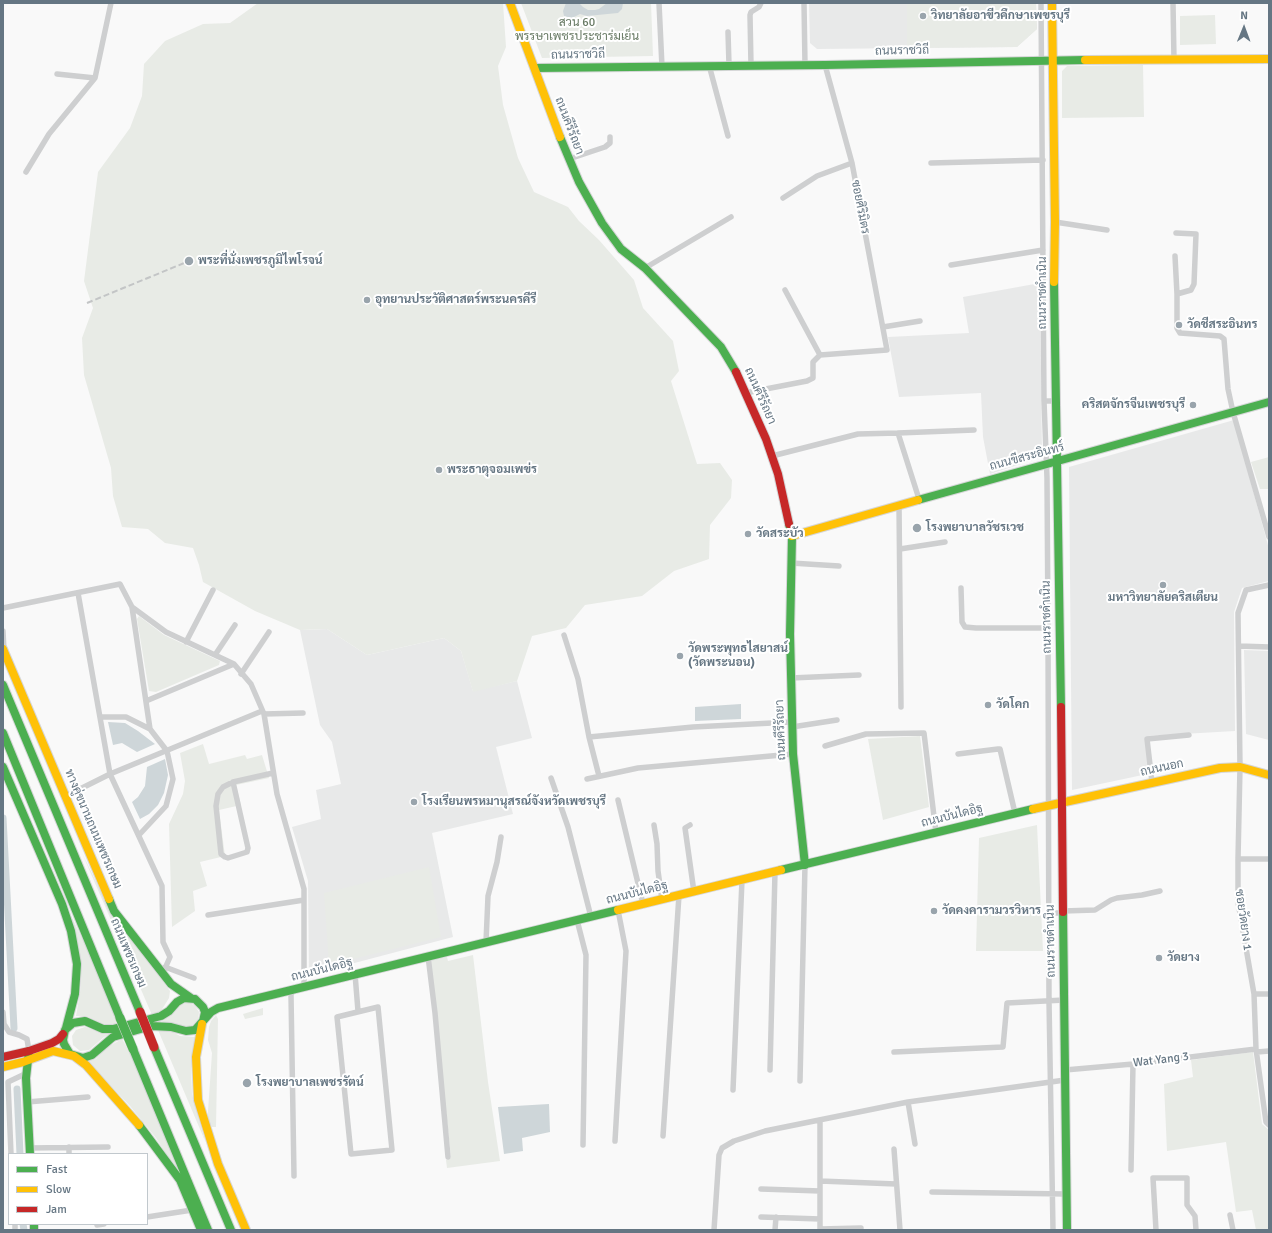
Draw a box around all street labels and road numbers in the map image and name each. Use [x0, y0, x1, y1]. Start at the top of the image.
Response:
street label: ถนนราชวิถี [875, 43, 929, 59]
street label: ถนนราชวิถี [551, 47, 605, 63]
street label: ถนนคีรีรัถยา [551, 95, 587, 157]
street label: ซอยศิริมิตร [848, 179, 872, 235]
street label: ถนนราชดำเนิน [1036, 256, 1050, 330]
street label: ถนนคีรีรัถยา [741, 365, 779, 427]
street label: ถนนขีสระอินทร์ [988, 440, 1066, 474]
street label: ถนนราชดำเนิน [1039, 580, 1055, 654]
street label: ถนนคีรีรัถยา [773, 699, 789, 761]
street label: ถนนนอก [1139, 756, 1185, 780]
street label: ทางคู่ขนานถนนเพชรเกษม [61, 767, 125, 891]
street label: ถนนบันไดอิฐ [920, 801, 984, 831]
street label: ถนนบันไดอิฐ [605, 878, 669, 908]
street label: ซอยวัดยาง 1 [1232, 888, 1254, 952]
street label: ถนนราชดำเนิน [1043, 904, 1059, 978]
street label: ถนนเพชรเกษม [107, 916, 149, 990]
street label: ถนนบันไดอิฐ [290, 955, 354, 985]
street label: Wat Yang 3 [1132, 1049, 1190, 1071]

